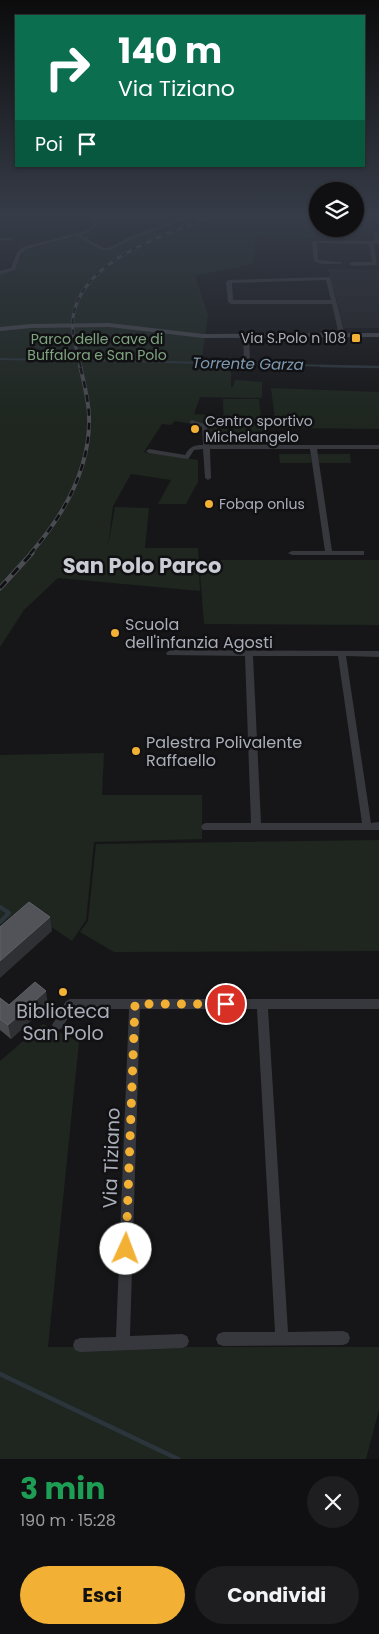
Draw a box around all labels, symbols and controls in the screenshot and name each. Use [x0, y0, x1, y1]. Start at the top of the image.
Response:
text: 140 m [118, 26, 222, 75]
icon: right [35, 35, 100, 100]
text: Via Tiziano [118, 73, 235, 104]
icon: arrive [73, 130, 101, 158]
text: Poi [35, 131, 63, 158]
map controls [309, 182, 364, 237]
button: layers [309, 182, 364, 237]
place label: Via S.Polo n 108 [241, 328, 346, 348]
park label: Parco delle cave di Buffalora e San Polo [27, 329, 167, 365]
marker: Via S.Polo n 108 [350, 332, 362, 344]
water label: Torrente Garza [192, 352, 304, 375]
place label: Centro sportivo Michelangelo [205, 411, 313, 447]
marker: Centro sportivo Michelangelo [189, 423, 201, 435]
place label: Fobap onlus [219, 494, 305, 514]
marker: Fobap onlus [203, 498, 215, 510]
district label: San Polo Parco [63, 551, 221, 580]
place label: Scuola dell'infanzia Agosti [125, 613, 273, 654]
marker: Scuola dell'infanzia Agosti [109, 627, 121, 639]
place label: Palestra Polivalente Raffaello [146, 731, 302, 772]
marker: Palestra Polivalente Raffaello [130, 745, 142, 757]
pin [205, 983, 247, 1025]
marker: Biblioteca San Polo [57, 986, 69, 998]
icon: arrive [212, 990, 240, 1018]
place label: Biblioteca San Polo [16, 998, 110, 1047]
street label: Via Tiziano [96, 1107, 127, 1209]
position arrow [99, 1222, 151, 1274]
text: 3 min [20, 1467, 105, 1510]
button: close [307, 1476, 359, 1528]
text: 190 m · 15:28 [20, 1509, 116, 1532]
button: Esci [20, 1566, 185, 1624]
button: Condividi [195, 1566, 359, 1624]

